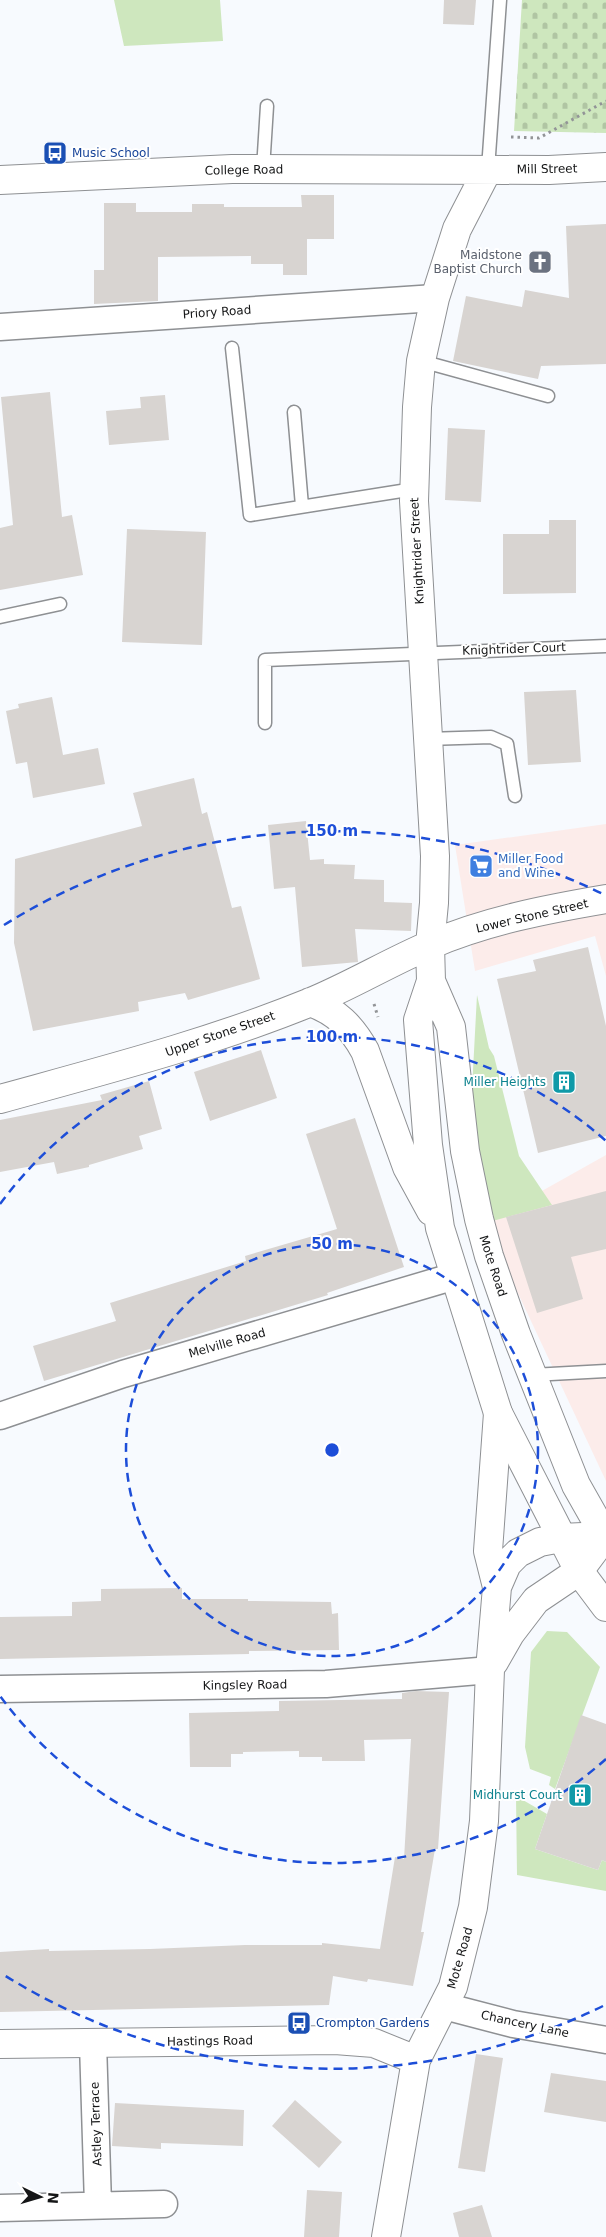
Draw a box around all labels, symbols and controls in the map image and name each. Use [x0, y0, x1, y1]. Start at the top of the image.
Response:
bus stop icon: Music School [42, 140, 68, 166]
place label: Music School [72, 146, 150, 160]
street label: Mill Street [517, 161, 578, 177]
street label: College Road [205, 162, 283, 178]
place label: Maidstone Baptist Church [434, 248, 522, 276]
church icon: Maidstone Baptist Church [527, 249, 553, 275]
street label: Priory Road [182, 303, 252, 321]
street label: Knightrider Street [407, 497, 427, 605]
street label: Knightrider Court [462, 640, 566, 658]
text: 150 m [306, 822, 358, 840]
place label: Miller Food and Wine [498, 852, 563, 880]
supermarket icon: Miller Food and Wine [468, 853, 494, 879]
street label: Lower Stone Street [475, 896, 590, 936]
street label: Upper Stone Street [163, 1009, 277, 1059]
text: 100 m [306, 1028, 358, 1046]
building icon: Miller Heights [551, 1069, 577, 1095]
place label: Miller Heights [464, 1075, 546, 1089]
street label: Mote Road [476, 1234, 510, 1298]
text: 50 m [311, 1235, 353, 1253]
street label: Melville Road [187, 1325, 267, 1361]
centre of rings [323, 1441, 341, 1459]
street label: Kingsley Road [203, 1677, 287, 1693]
building icon: Midhurst Court [567, 1782, 593, 1808]
place label: Midhurst Court [473, 1788, 562, 1802]
street label: Mote Road [444, 1925, 476, 1991]
street label: Chancery Lane [480, 2008, 570, 2040]
bus stop icon: Crompton Gardens [286, 2010, 312, 2036]
place label: Crompton Gardens [316, 2016, 429, 2030]
street label: Hastings Road [167, 2033, 253, 2049]
street label: Astley Terrace [88, 2082, 104, 2166]
north arrow [15, 2172, 65, 2222]
text: N [44, 2192, 61, 2205]

